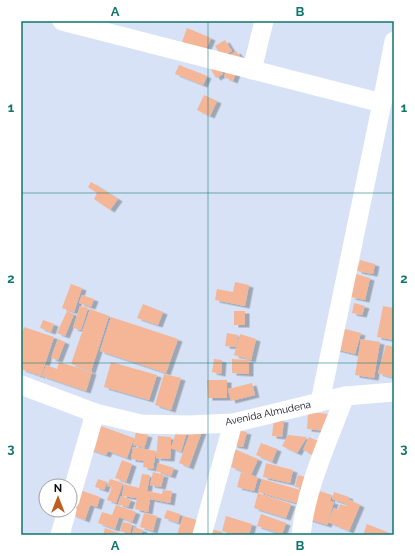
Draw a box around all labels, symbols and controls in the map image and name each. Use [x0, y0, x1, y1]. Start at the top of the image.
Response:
text: A [111, 4, 120, 19]
text: B [296, 4, 305, 19]
text: 1 [8, 100, 15, 115]
text: 1 [401, 100, 408, 115]
text: 2 [7, 271, 15, 286]
text: 2 [400, 271, 408, 286]
street label: Avenida Almudena [224, 399, 312, 427]
text: 3 [7, 441, 15, 456]
text: 3 [400, 441, 408, 456]
north arrow [38, 478, 78, 518]
text: N [54, 482, 62, 495]
text: A [111, 538, 120, 553]
text: B [296, 538, 305, 553]

